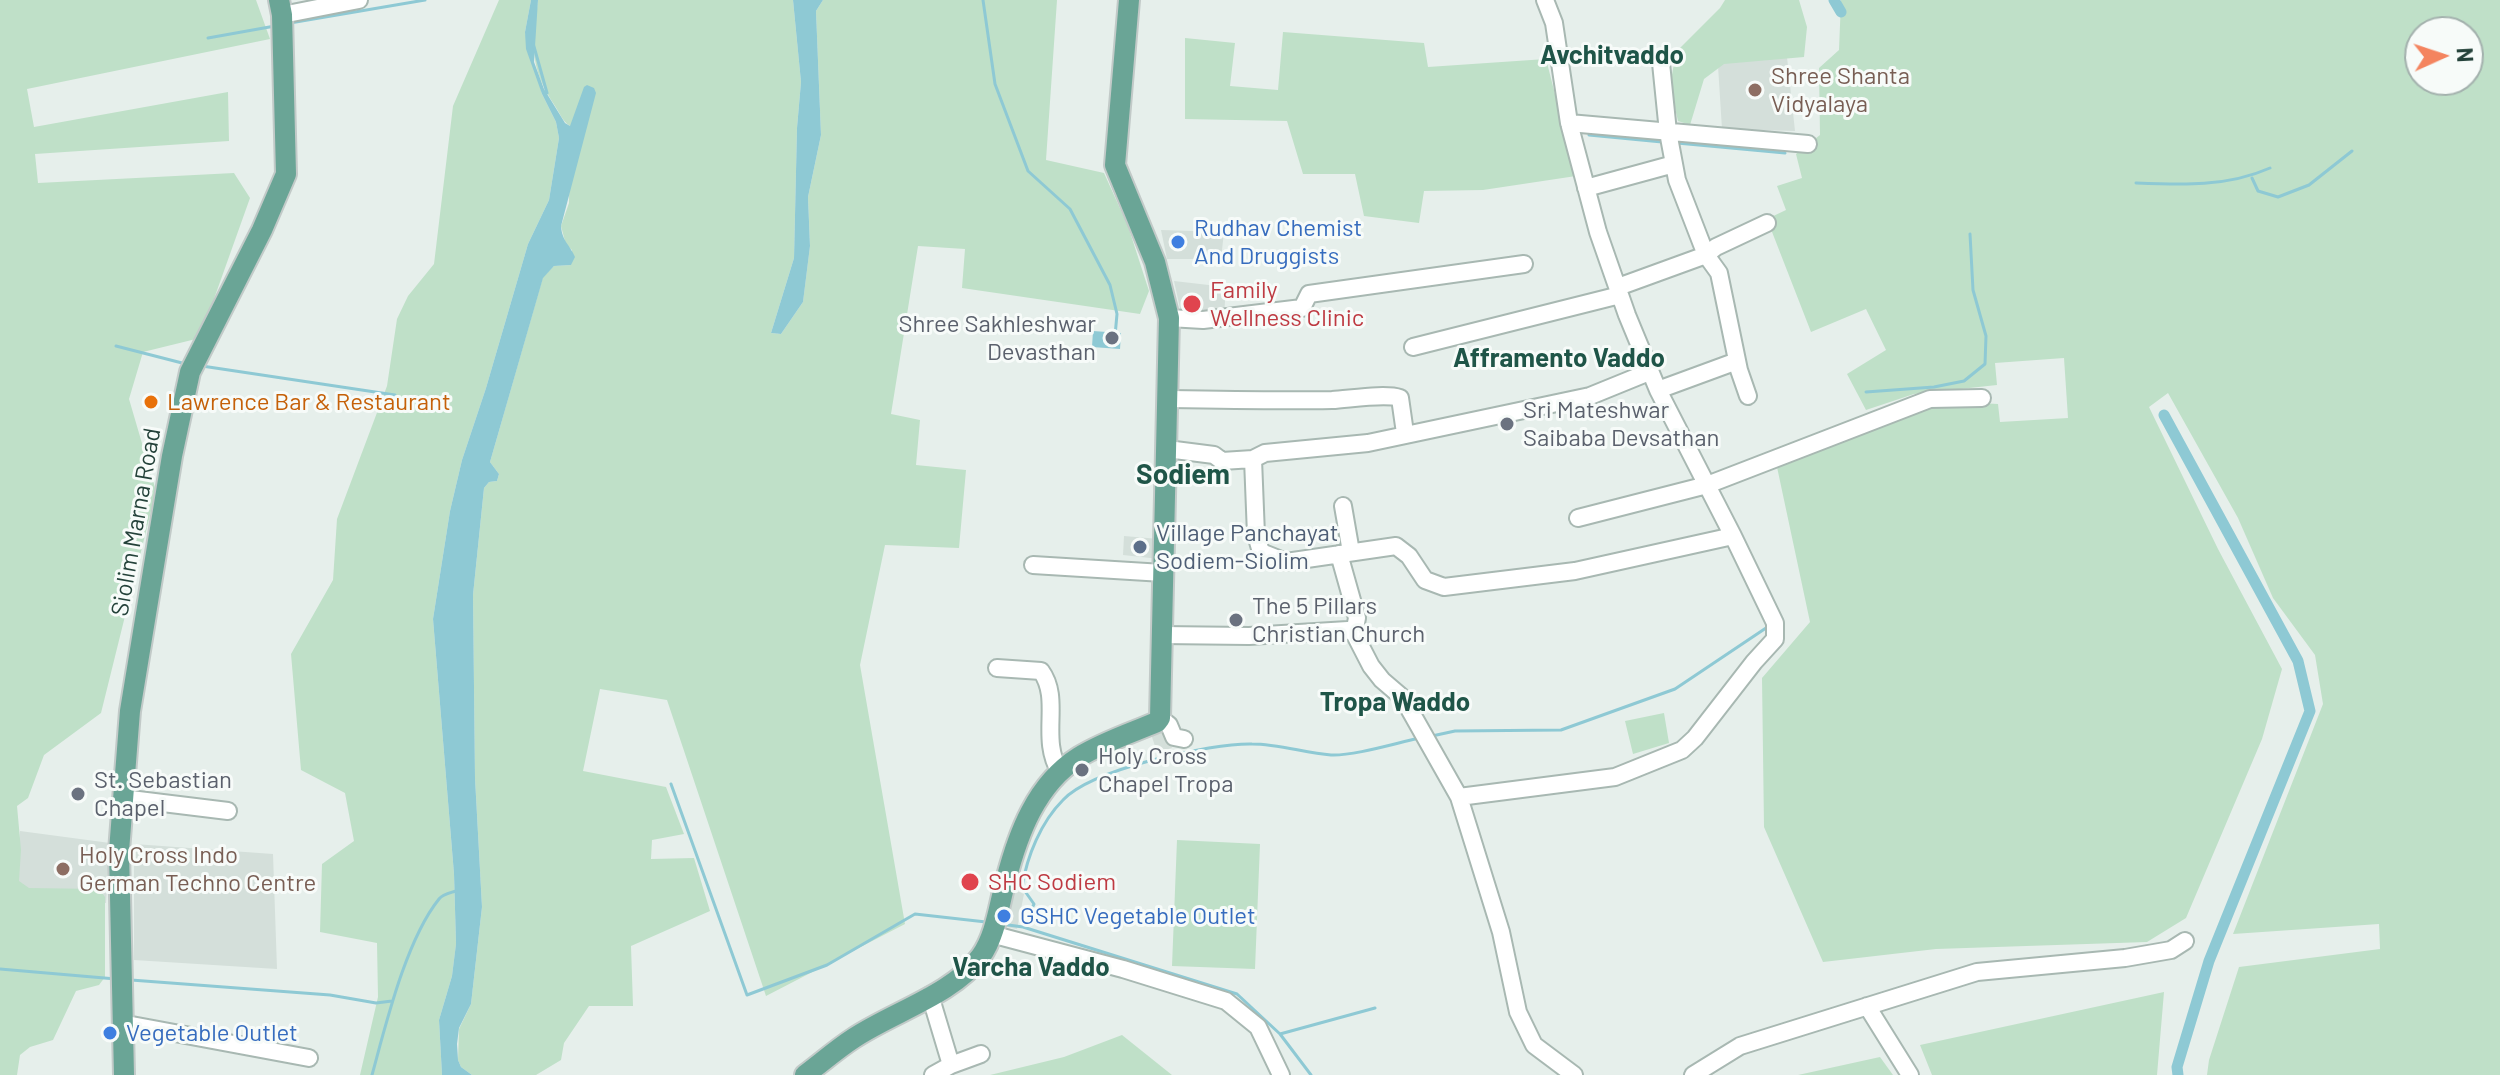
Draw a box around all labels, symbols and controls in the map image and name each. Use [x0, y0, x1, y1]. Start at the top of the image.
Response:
north arrow [2404, 16, 2484, 96]
district label: Avchitvaddo [1540, 39, 1684, 71]
text: N [2453, 47, 2479, 63]
place label: Shree Shanta Vidyalaya [1771, 62, 1910, 118]
marker: Shree Shanta Vidyalaya [1746, 81, 1764, 99]
place label: Rudhav Chemist And Druggists [1194, 214, 1362, 270]
marker: Rudhav Chemist And Druggists [1169, 233, 1187, 251]
place label: Family Wellness Clinic [1210, 276, 1364, 332]
marker: Family Wellness Clinic [1181, 293, 1203, 315]
place label: Shree Sakhleshwar Devasthan [898, 310, 1096, 366]
marker: Shree Sakhleshwar Devasthan [1103, 329, 1121, 347]
district label: Afframento Vaddo [1453, 342, 1665, 374]
place label: Lawrence Bar & Restaurant [167, 388, 451, 416]
marker: Lawrence Bar & Restaurant [142, 393, 160, 411]
place label: Sri Mateshwar Saibaba Devsathan [1523, 396, 1719, 452]
marker: Sri Mateshwar Saibaba Devsathan [1498, 415, 1516, 433]
street label: Siolim Marna Road [105, 426, 167, 618]
district label: Sodiem [1136, 458, 1230, 492]
place label: Village Panchayat Sodiem-Siolim [1156, 519, 1338, 575]
marker: Village Panchayat Sodiem-Siolim [1131, 538, 1149, 556]
place label: The 5 Pillars Christian Church [1252, 592, 1425, 648]
marker: The 5 Pillars Christian Church [1227, 611, 1245, 629]
district label: Tropa Waddo [1320, 686, 1470, 718]
place label: Holy Cross Chapel Tropa [1098, 742, 1234, 798]
marker: Holy Cross Chapel Tropa [1073, 761, 1091, 779]
place label: St. Sebastian Chapel [94, 766, 232, 822]
marker: St. Sebastian Chapel [69, 785, 87, 803]
place label: Holy Cross Indo German Techno Centre [79, 841, 316, 897]
marker: Holy Cross Indo German Techno Centre [54, 860, 72, 878]
place label: SHC Sodiem [988, 868, 1116, 896]
marker: SHC Sodiem [959, 871, 981, 893]
place label: GSHC Vegetable Outlet [1020, 902, 1256, 930]
marker: GSHC Vegetable Outlet [995, 907, 1013, 925]
district label: Varcha Vaddo [952, 951, 1110, 983]
place label: Vegetable Outlet [126, 1019, 298, 1047]
marker: Vegetable Outlet [101, 1024, 119, 1042]

